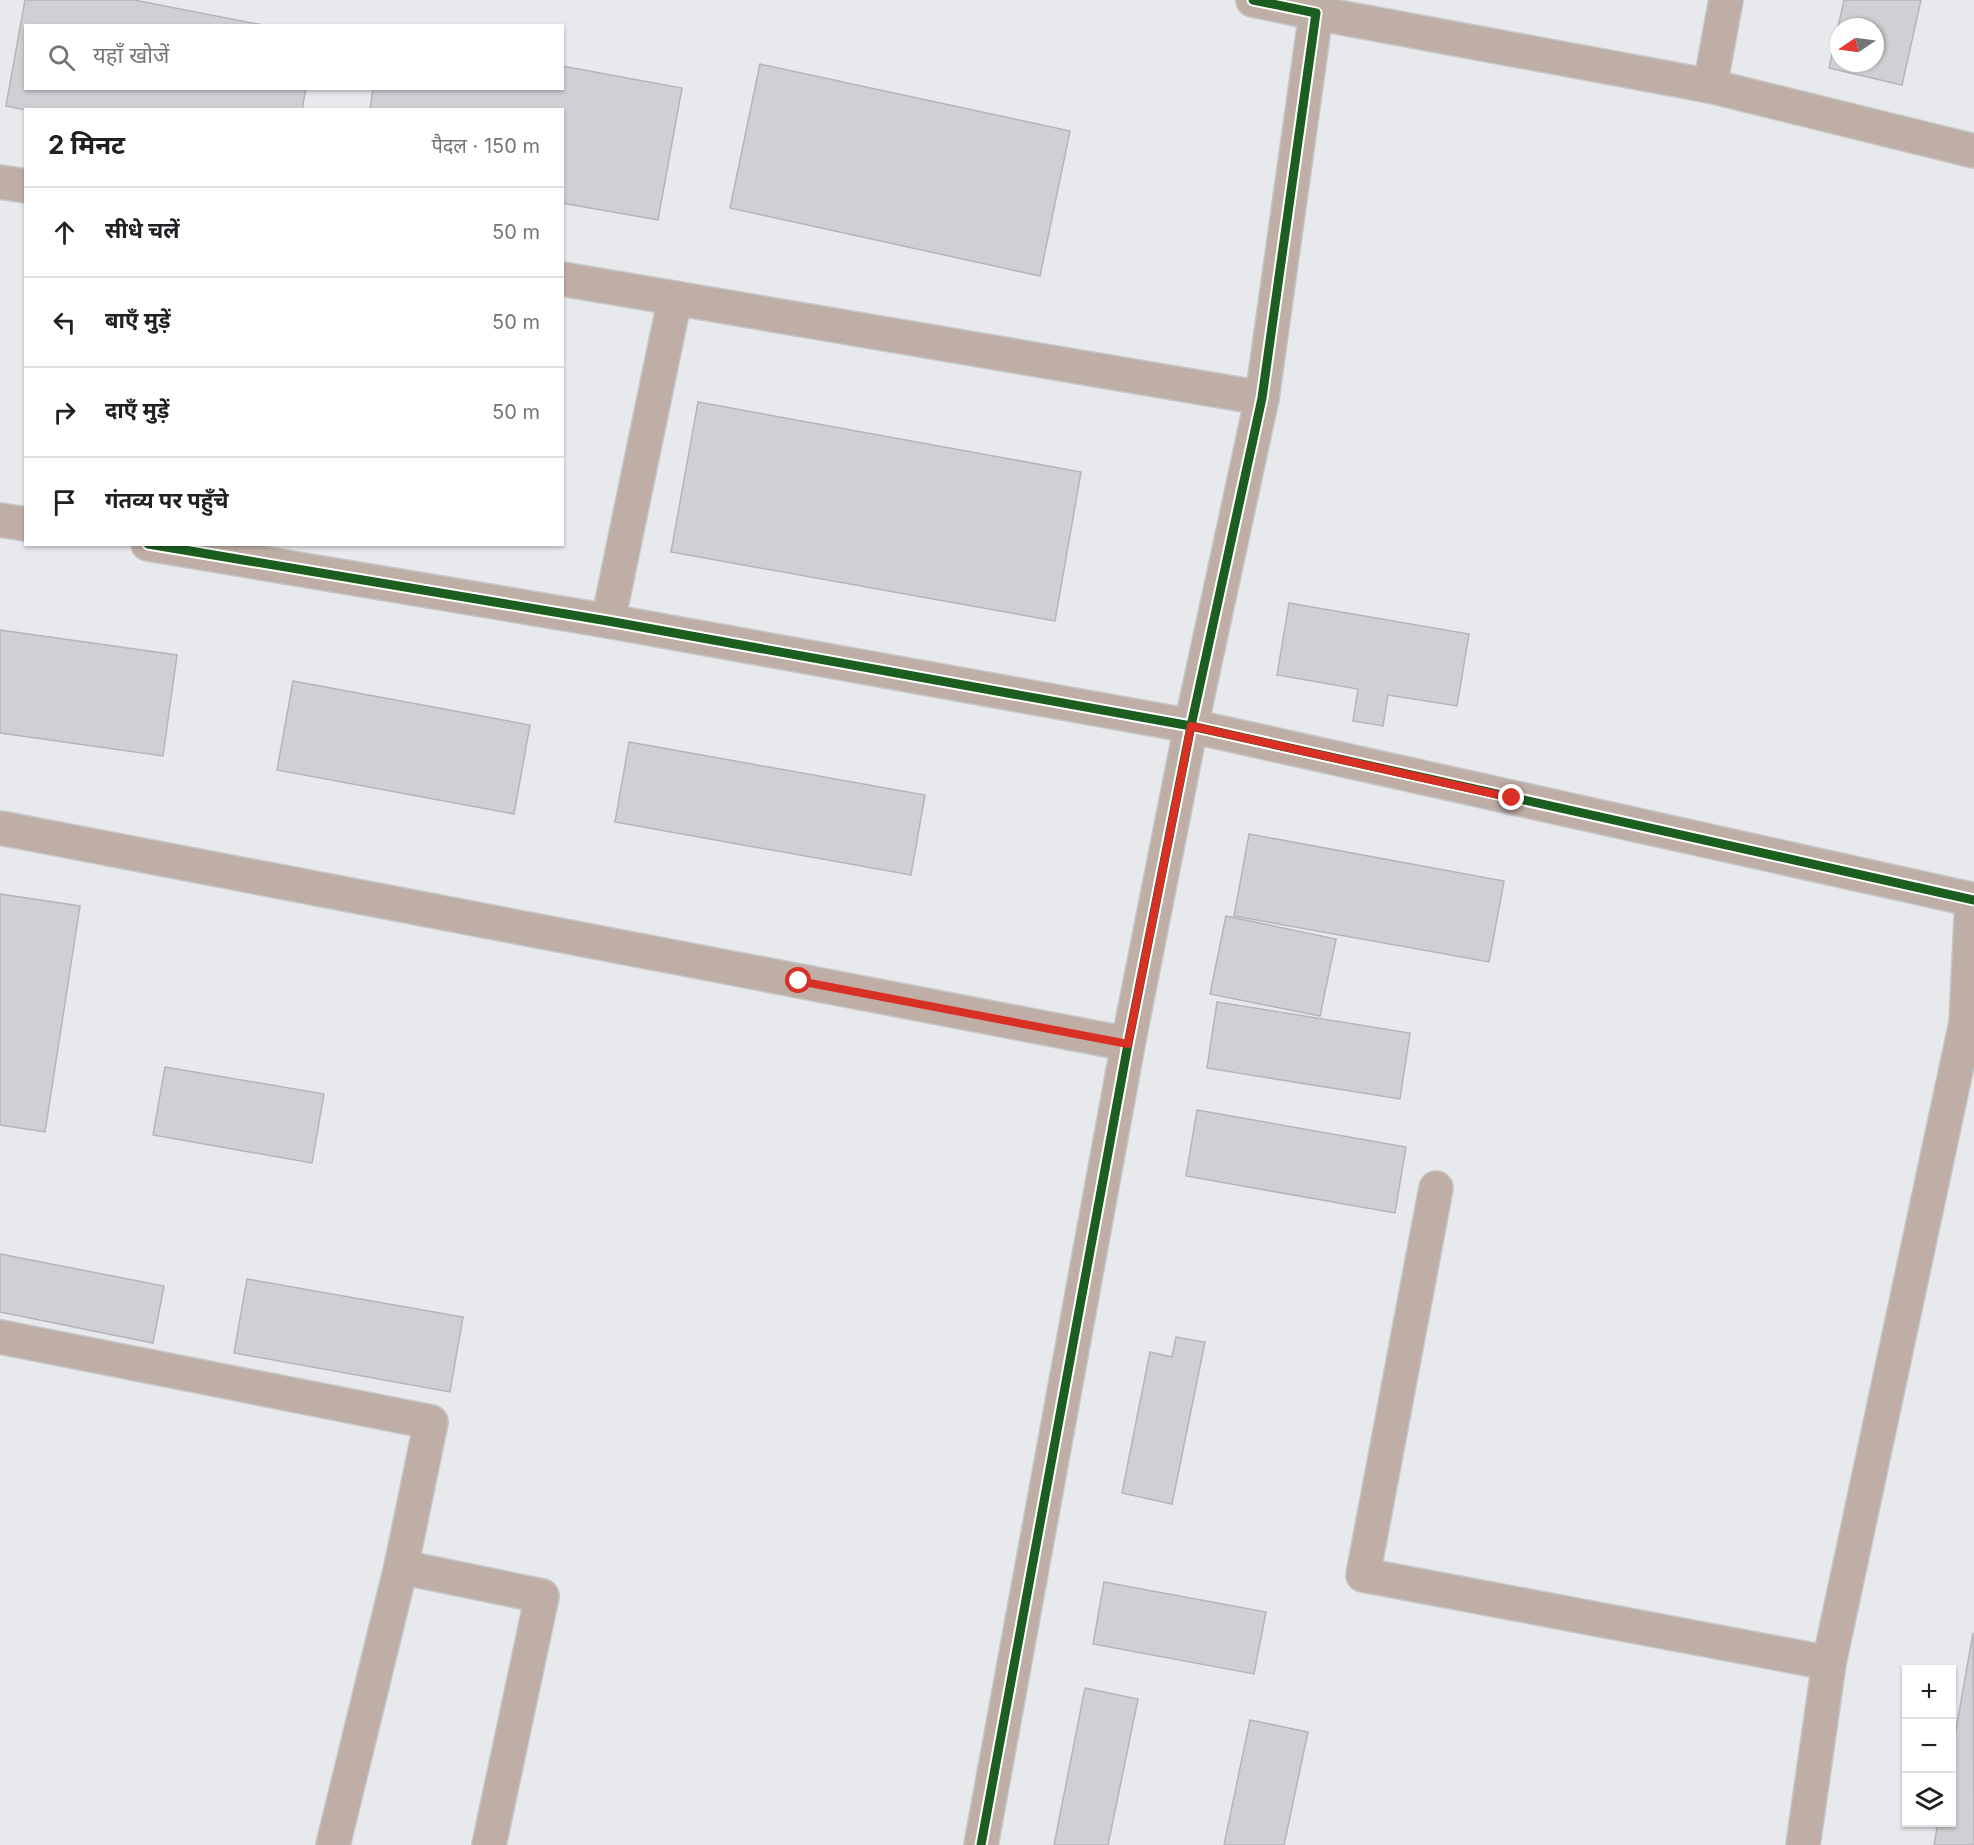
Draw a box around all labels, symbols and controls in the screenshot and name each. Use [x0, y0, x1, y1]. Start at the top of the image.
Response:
north arrow [1830, 18, 1884, 72]
search box [24, 24, 564, 90]
icon: search [45, 41, 78, 74]
text: यहाँ खोजें [93, 42, 169, 68]
text: 2 मिनट [48, 129, 125, 160]
text: पैदल · 150 m [431, 134, 540, 158]
icon: ahead [48, 216, 81, 249]
text: सीधे चलें [105, 217, 180, 243]
text: 50 m [492, 220, 540, 244]
icon: left [48, 306, 81, 339]
text: बाएँ मुड़ें [105, 307, 171, 333]
text: 50 m [492, 310, 540, 334]
icon: right [48, 396, 81, 429]
text: दाएँ मुड़ें [105, 397, 169, 423]
text: 50 m [492, 400, 540, 424]
icon: arrive [48, 486, 81, 519]
text: गंतव्य पर पहुँचे [105, 487, 229, 513]
route end [1498, 784, 1524, 810]
route start [785, 967, 811, 993]
map controls [1902, 1665, 1956, 1827]
button: + [1902, 1665, 1956, 1719]
button: − [1902, 1719, 1956, 1773]
button: layers [1902, 1773, 1956, 1827]

